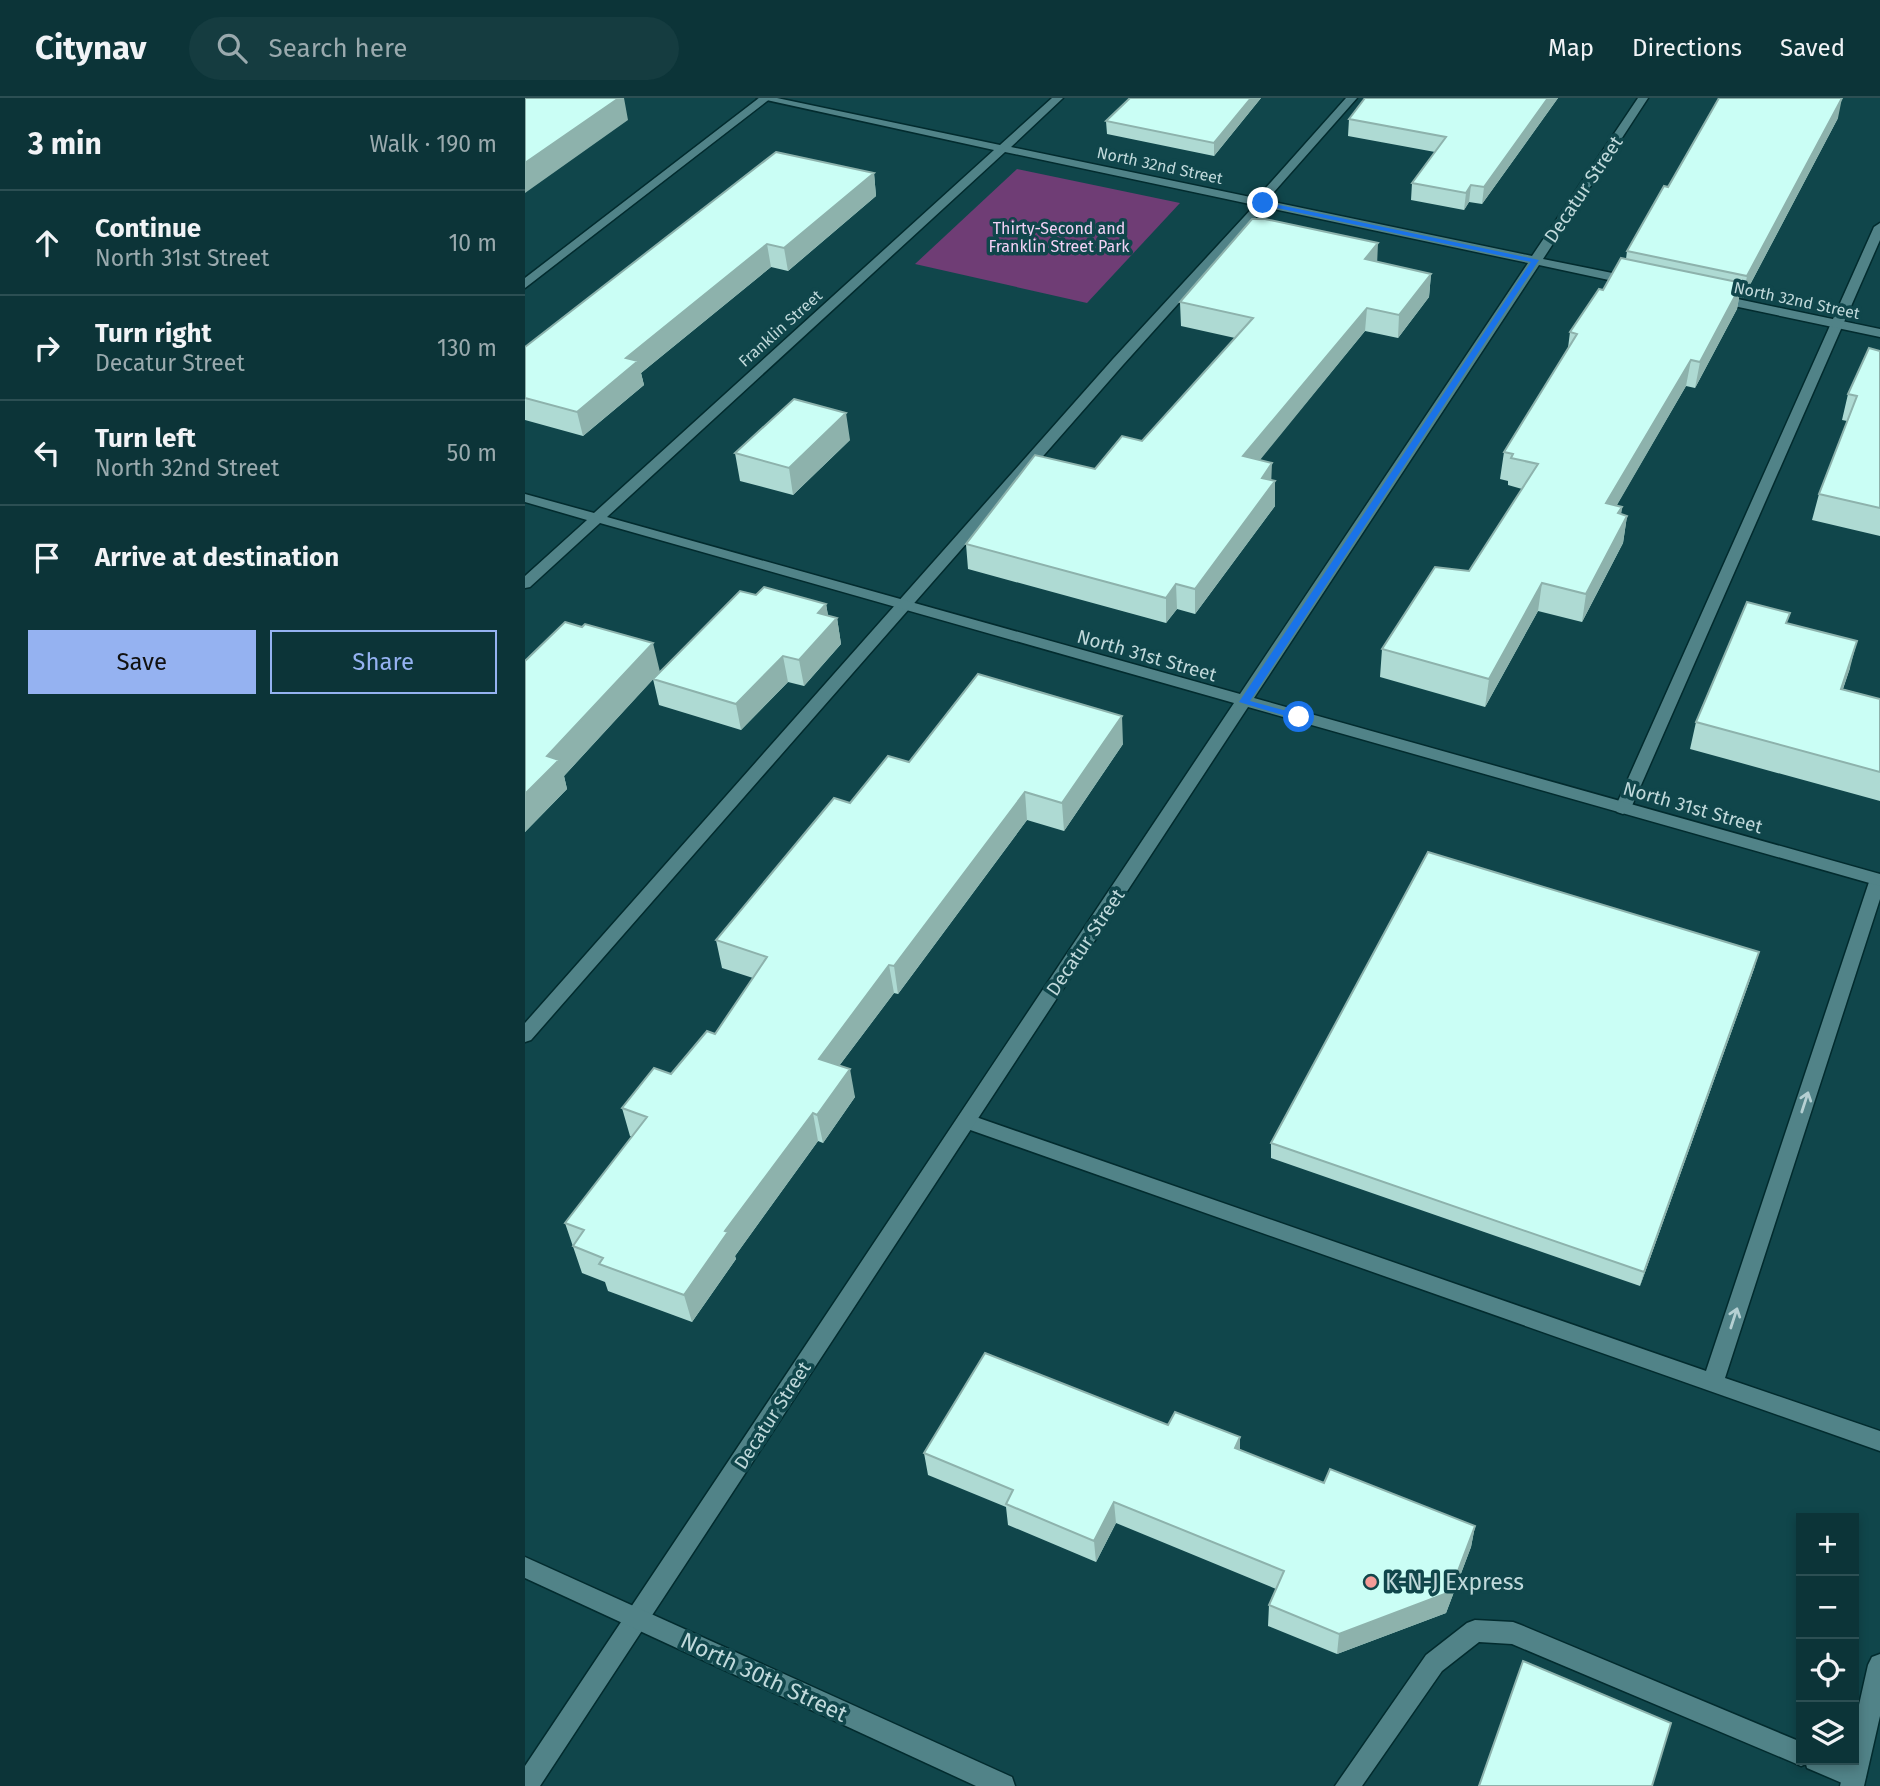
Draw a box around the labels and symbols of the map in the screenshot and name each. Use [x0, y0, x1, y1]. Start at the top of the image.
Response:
street label: Decatur Street [1539, 131, 1628, 247]
street label: North 32nd Street [1095, 143, 1225, 188]
route end [1247, 187, 1278, 218]
park label: Thirty-Second and Franklin Street Park [988, 219, 1130, 256]
street label: North 32nd Street [1732, 278, 1862, 323]
street label: Franklin Street [735, 286, 826, 371]
street label: North 31st Street [1074, 625, 1219, 686]
route start [1283, 701, 1314, 732]
street label: North 31st Street [1620, 777, 1765, 838]
street label: Decatur Street [1041, 884, 1130, 1000]
one-way arrow [1800, 1091, 1812, 1113]
one-way arrow [1729, 1307, 1741, 1329]
street label: Decatur Street [729, 1357, 816, 1473]
place label: K-N-J Express [1385, 1568, 1524, 1596]
marker: K-N-J Express [1363, 1574, 1379, 1590]
street label: North 30th Street [676, 1626, 852, 1728]

